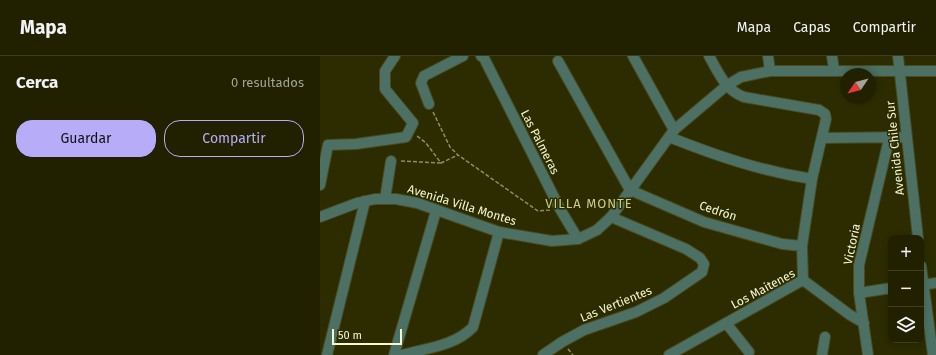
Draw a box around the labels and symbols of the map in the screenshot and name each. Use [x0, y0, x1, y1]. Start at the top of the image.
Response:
north arrow [840, 68, 876, 104]
street label: Avenida Chile Sur [883, 100, 907, 196]
street label: Las Palmeras [518, 107, 562, 177]
street label: Avenida Villa Montes [406, 182, 518, 228]
district label: VILLA MONTE [545, 196, 633, 211]
street label: Cedrón [698, 198, 738, 224]
street label: Victoria [841, 222, 863, 266]
street label: Los Maitenes [729, 266, 798, 312]
street label: Las Vertientes [578, 283, 654, 325]
scale bar [332, 327, 402, 346]

